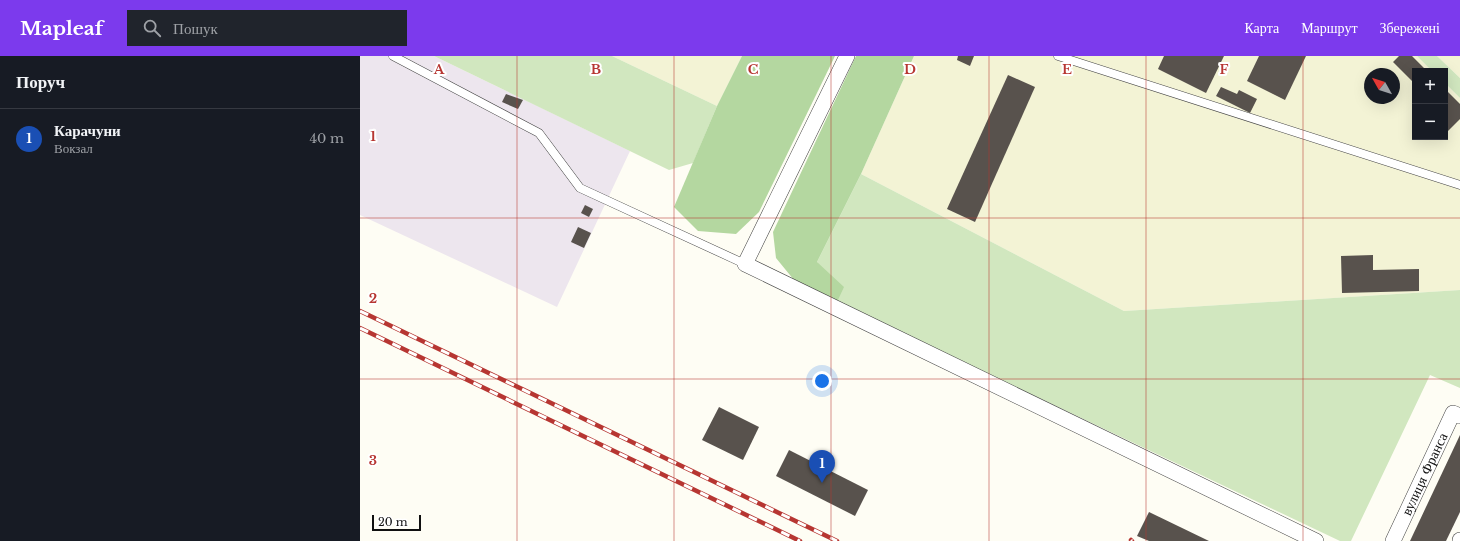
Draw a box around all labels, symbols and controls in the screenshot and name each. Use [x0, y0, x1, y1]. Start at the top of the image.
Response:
search box [127, 10, 407, 46]
text: Mapleaf [20, 17, 103, 40]
icon: search [141, 17, 163, 39]
text: Пошук [173, 19, 218, 38]
text: Карта [1244, 19, 1279, 37]
text: Маршрут [1301, 19, 1358, 37]
text: Збережені [1380, 19, 1440, 37]
text: A [433, 61, 445, 78]
text: B [591, 61, 601, 78]
text: C [748, 61, 759, 78]
text: D [904, 61, 916, 78]
text: E [1062, 61, 1072, 78]
text: F [1220, 61, 1229, 78]
north arrow [1364, 68, 1400, 104]
map controls [1412, 68, 1448, 140]
button: + [1412, 68, 1448, 104]
text: Поруч [16, 72, 65, 93]
button: − [1412, 104, 1448, 140]
text: Карачуни [54, 121, 121, 140]
text: 1 [370, 128, 376, 145]
text: 1 [26, 130, 32, 147]
text: 40 m [309, 130, 344, 147]
text: Вокзал [54, 140, 93, 157]
text: 2 [369, 290, 377, 307]
your location [812, 371, 832, 391]
street label: вулиця Франса [1397, 429, 1452, 518]
pin: 1 [809, 450, 835, 483]
text: 3 [369, 452, 377, 469]
scale bar [372, 513, 421, 532]
text: 20 m [378, 515, 408, 529]

